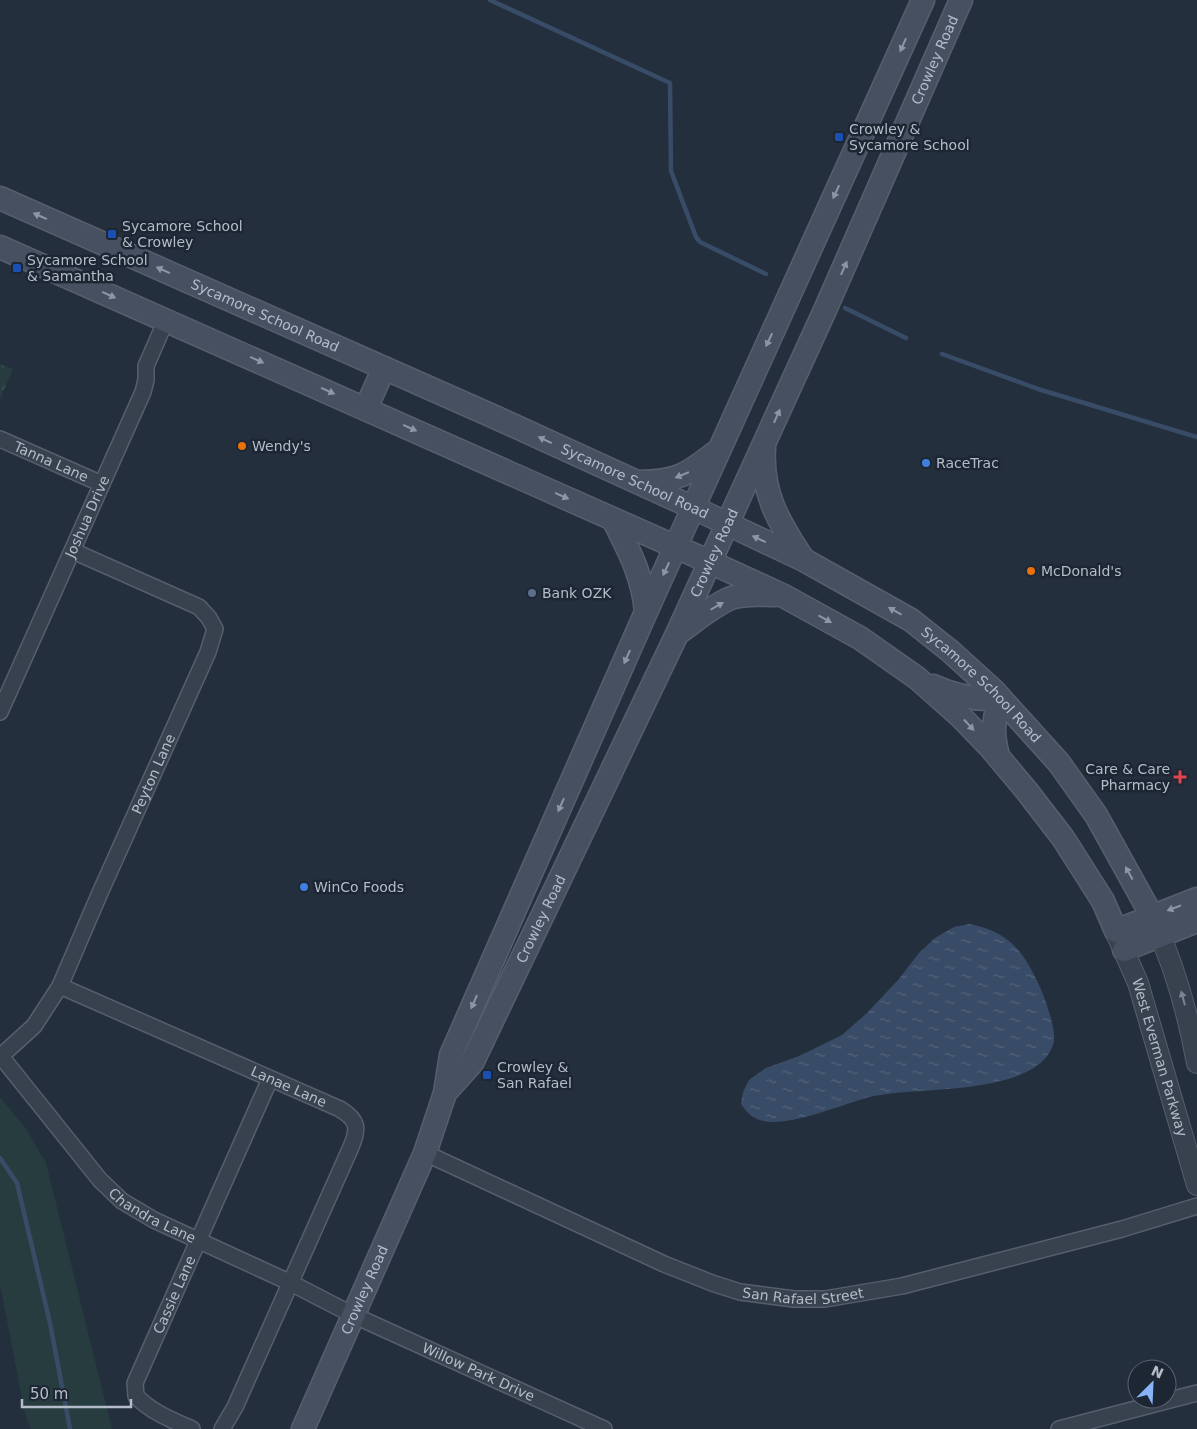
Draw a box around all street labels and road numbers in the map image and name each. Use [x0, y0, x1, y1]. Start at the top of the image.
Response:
street label: Crowley Road [908, 13, 961, 107]
street label: Sycamore School Road [189, 276, 342, 355]
street label: Tanna Lane [11, 438, 91, 485]
street label: Sycamore School Road [559, 440, 711, 522]
street label: Joshua Drive [62, 473, 113, 561]
street label: Crowley Road [687, 506, 741, 600]
street label: Sycamore School Road [918, 623, 1044, 746]
street label: Peyton Lane [128, 731, 178, 817]
street label: Crowley Road [513, 872, 569, 966]
street label: West Everman Parkway [1129, 976, 1190, 1139]
street label: Lanae Lane [249, 1063, 329, 1110]
street label: Chandra Lane [105, 1185, 198, 1246]
street label: Crowley Road [338, 1243, 391, 1337]
street label: Cassie Lane [150, 1253, 199, 1336]
street label: San Rafael Street [741, 1284, 865, 1307]
street label: Willow Park Drive [420, 1339, 537, 1404]

